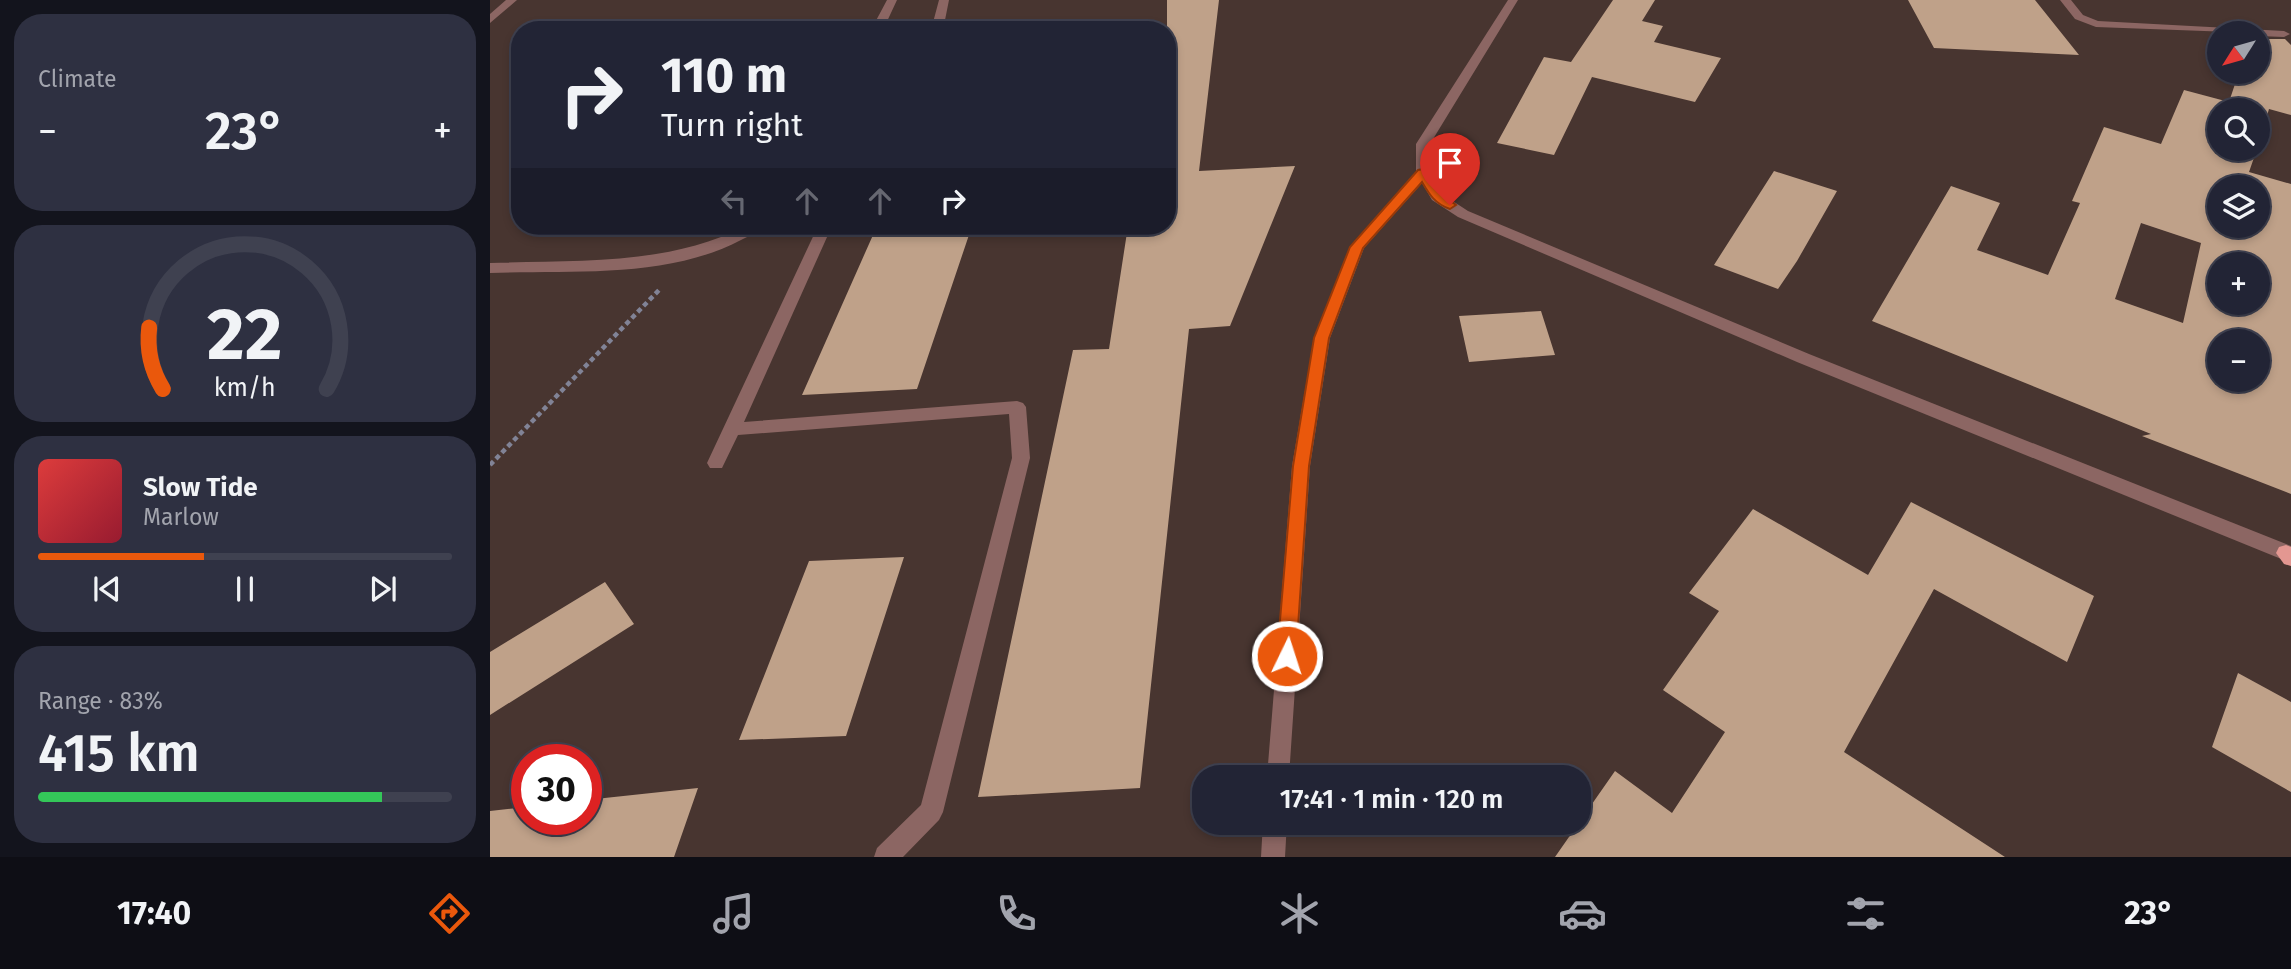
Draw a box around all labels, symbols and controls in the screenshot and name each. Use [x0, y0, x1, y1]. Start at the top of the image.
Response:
north arrow [2207, 21, 2270, 84]
map controls [2207, 21, 2270, 392]
text: 110 m [661, 46, 787, 105]
icon: right [546, 49, 637, 140]
text: Climate [38, 65, 117, 93]
button: search [2207, 98, 2270, 161]
text: 23° [205, 100, 285, 163]
text: Turn right [661, 106, 803, 144]
text: − [38, 108, 57, 154]
text: + [433, 108, 452, 154]
pin [1420, 133, 1480, 205]
icon: arrive [1431, 144, 1469, 182]
button: layers [2207, 175, 2270, 238]
icon: left [715, 182, 753, 220]
icon: ahead [788, 182, 826, 220]
icon: ahead [861, 182, 899, 220]
icon: right [934, 182, 972, 220]
button: + [2207, 252, 2270, 315]
text: 22 [207, 292, 283, 379]
button: − [2207, 329, 2270, 392]
text: km/h [214, 373, 276, 403]
text: Slow Tide [143, 472, 258, 503]
text: Marlow [143, 503, 219, 531]
icon: previous [88, 570, 126, 608]
icon: pause [226, 570, 264, 608]
icon: next [364, 570, 402, 608]
position arrow [1250, 619, 1324, 693]
text: Range · 83% [38, 687, 163, 715]
text: 415 km [38, 722, 200, 785]
speed limit sign: 30 [511, 744, 602, 835]
text: 17:41 · 1 min · 120 m [1280, 784, 1503, 815]
icon: directions [425, 889, 474, 938]
icon: music [709, 889, 758, 938]
icon: phone [992, 889, 1041, 938]
icon: climate [1275, 889, 1324, 938]
icon: car [1558, 889, 1607, 938]
icon: filters [1841, 889, 1890, 938]
text: 17:40 [117, 894, 191, 932]
text: 23° [2124, 894, 2174, 932]

